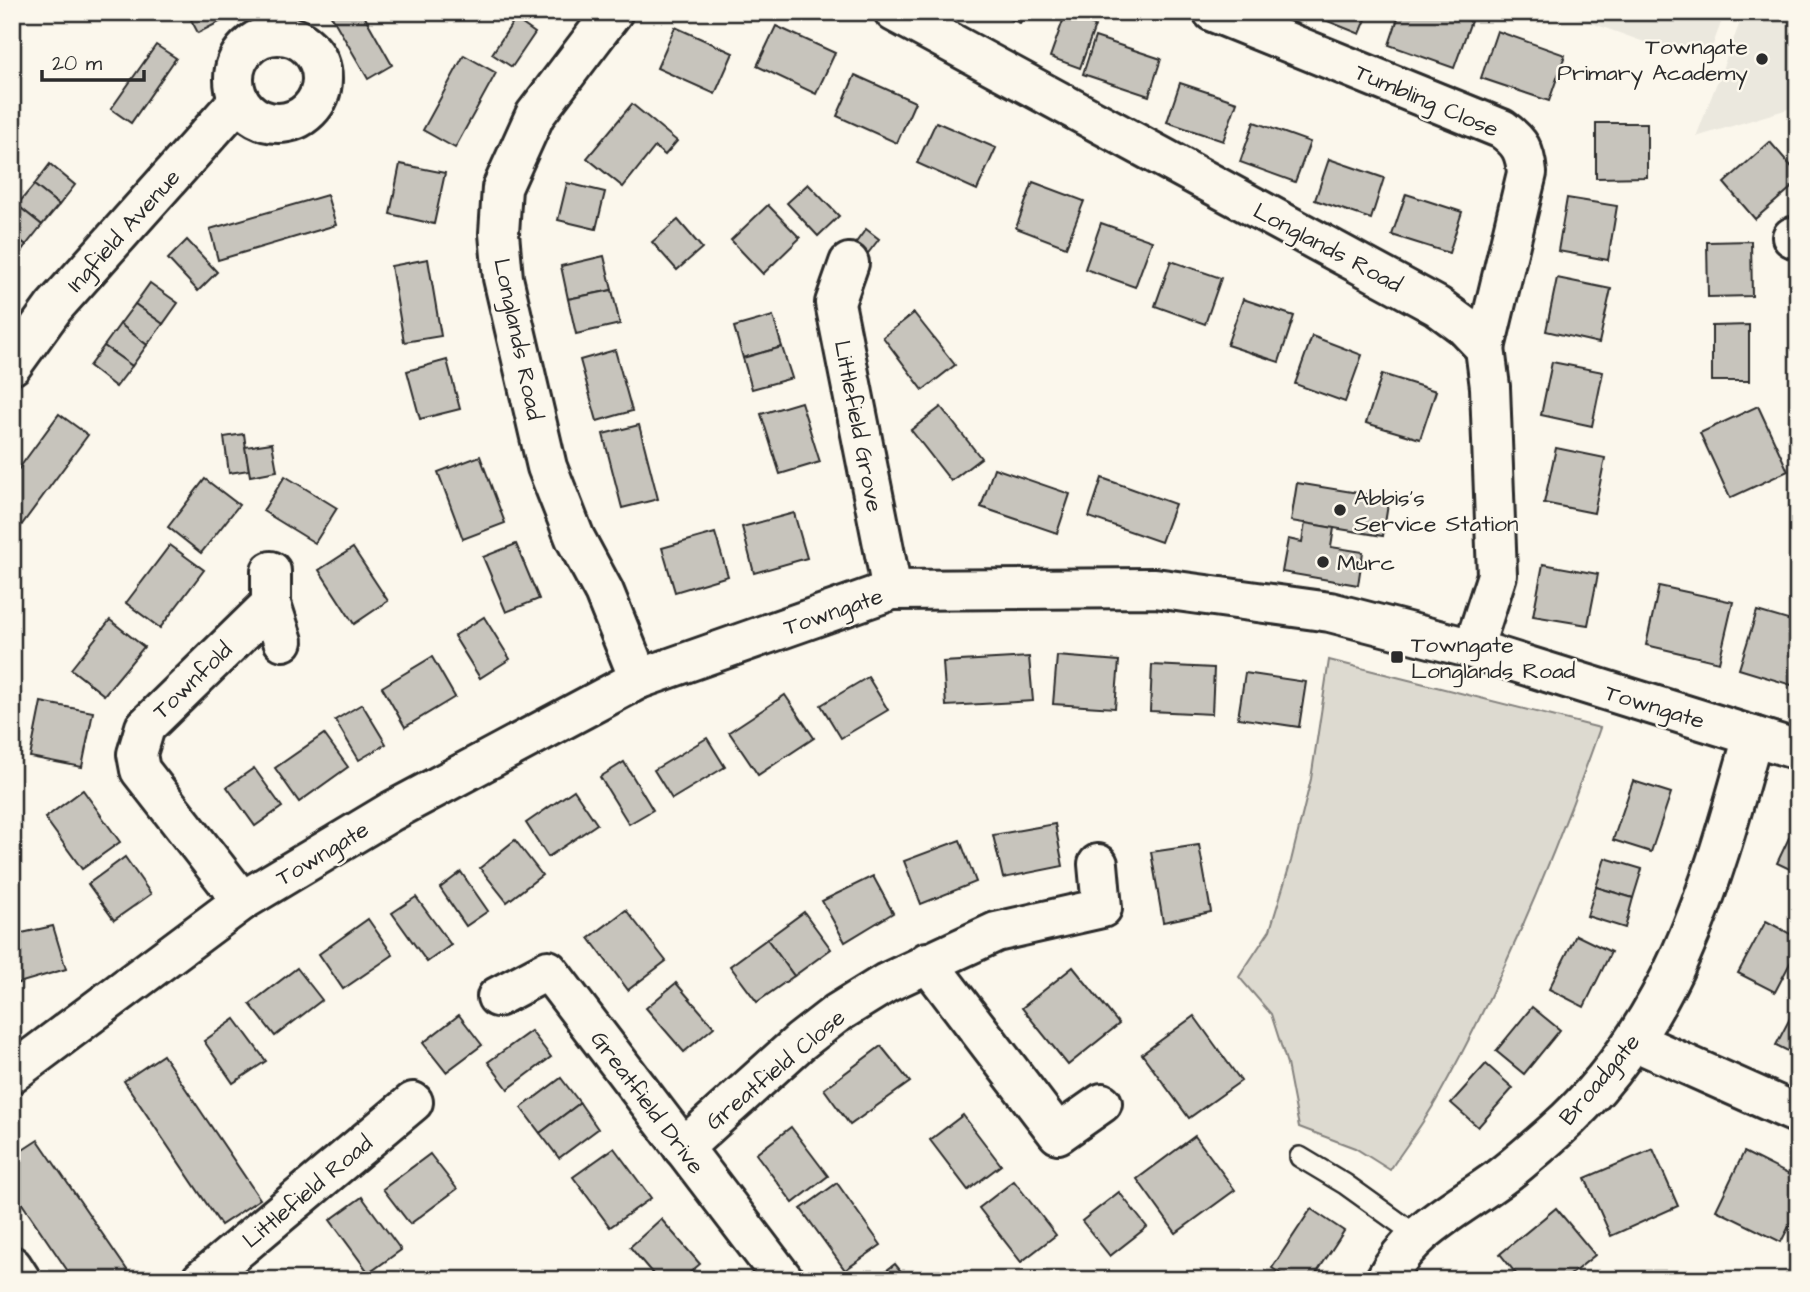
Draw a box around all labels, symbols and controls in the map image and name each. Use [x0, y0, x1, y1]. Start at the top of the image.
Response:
place label: Towngate Primary Academy [1557, 31, 1748, 90]
scale bar [42, 38, 144, 82]
text: 20 m [52, 49, 103, 78]
marker: Towngate Primary Academy [1754, 51, 1770, 67]
street label: Tumbling Close [1349, 56, 1503, 147]
street label: Ingfield Avenue [60, 162, 188, 300]
street label: Longlands Road [1247, 195, 1408, 302]
street label: Longlands Road [484, 255, 551, 423]
street label: Littlefield Grove [826, 338, 890, 515]
place label: Abbis's Service Station [1354, 482, 1519, 540]
marker: Abbis's Service Station [1332, 502, 1348, 518]
place label: Murc [1337, 547, 1395, 579]
marker: Murc [1315, 554, 1331, 570]
street label: Towngate [780, 580, 887, 645]
place label: Towngate Longlands Road [1411, 629, 1576, 688]
street label: Townfold [146, 635, 240, 727]
marker: Towngate Longlands Road [1389, 649, 1405, 665]
street label: Towngate [1601, 677, 1708, 738]
street label: Towngate [270, 814, 375, 895]
street label: Greatfield Close [699, 1002, 852, 1138]
street label: Greatfield Drive [583, 1024, 712, 1181]
street label: Broadgate [1552, 1027, 1648, 1133]
street label: Littlefield Road [236, 1128, 380, 1256]

